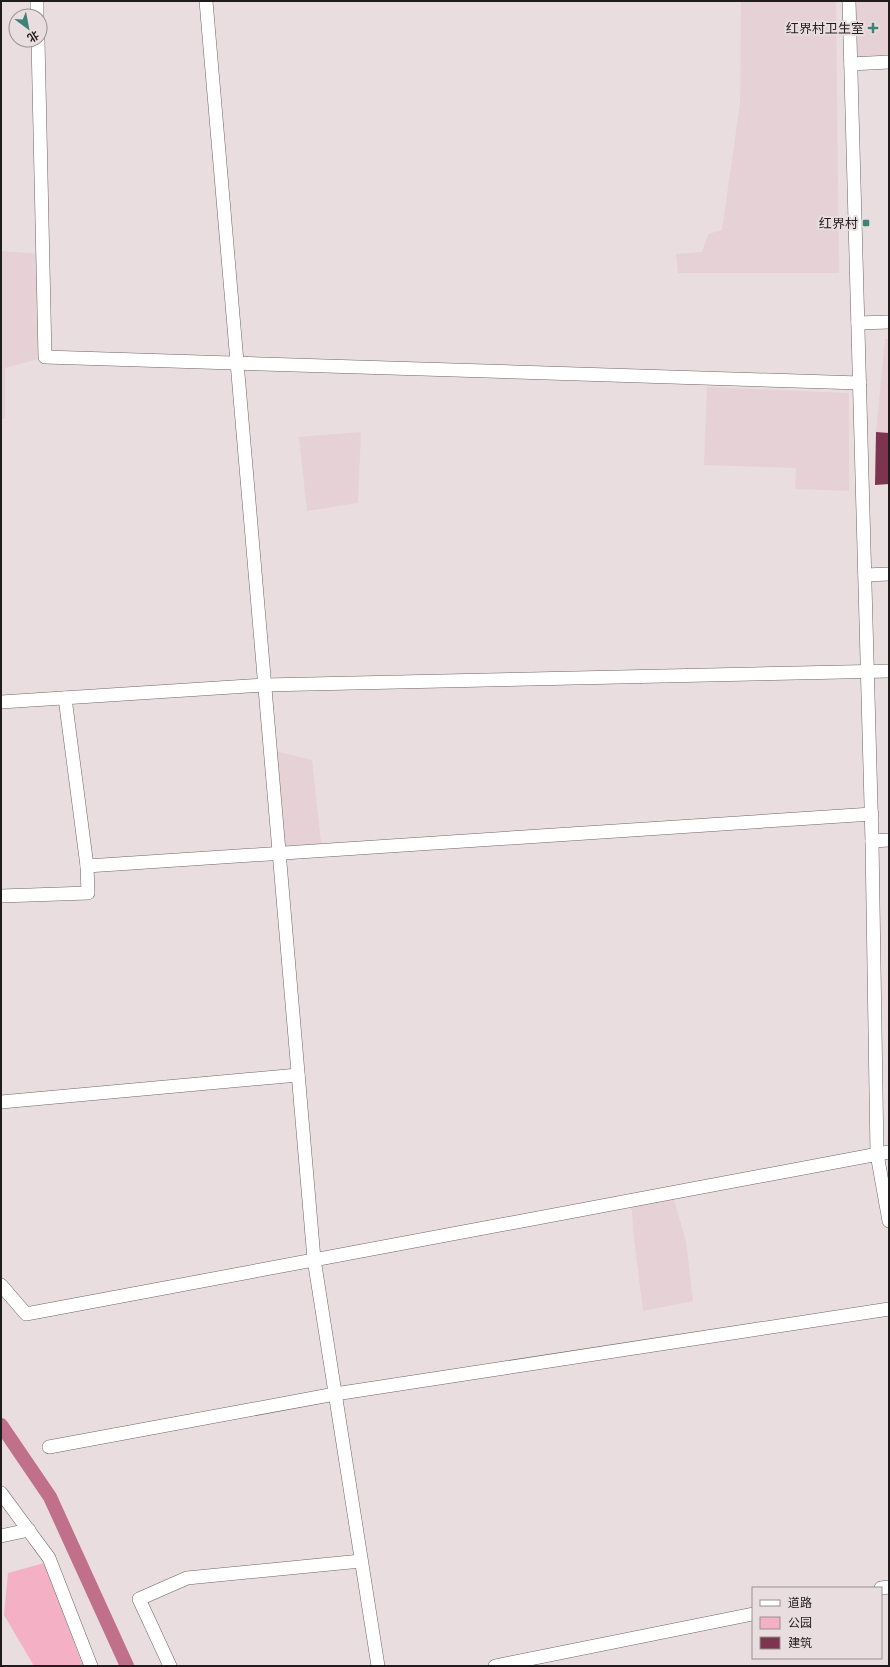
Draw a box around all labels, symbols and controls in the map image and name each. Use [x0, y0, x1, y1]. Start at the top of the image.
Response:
north arrow [8, 8, 48, 48]
place label: 红界村卫生室 [786, 21, 864, 36]
marker: 红界村卫生室 [867, 22, 879, 34]
text: 北 [25, 28, 41, 44]
place label: 红界村 [819, 216, 858, 231]
marker: 红界村 [861, 218, 871, 228]
legend [752, 1587, 882, 1659]
text: 道路 [788, 1596, 812, 1610]
text: 公园 [788, 1616, 812, 1630]
text: 建筑 [788, 1636, 812, 1650]

